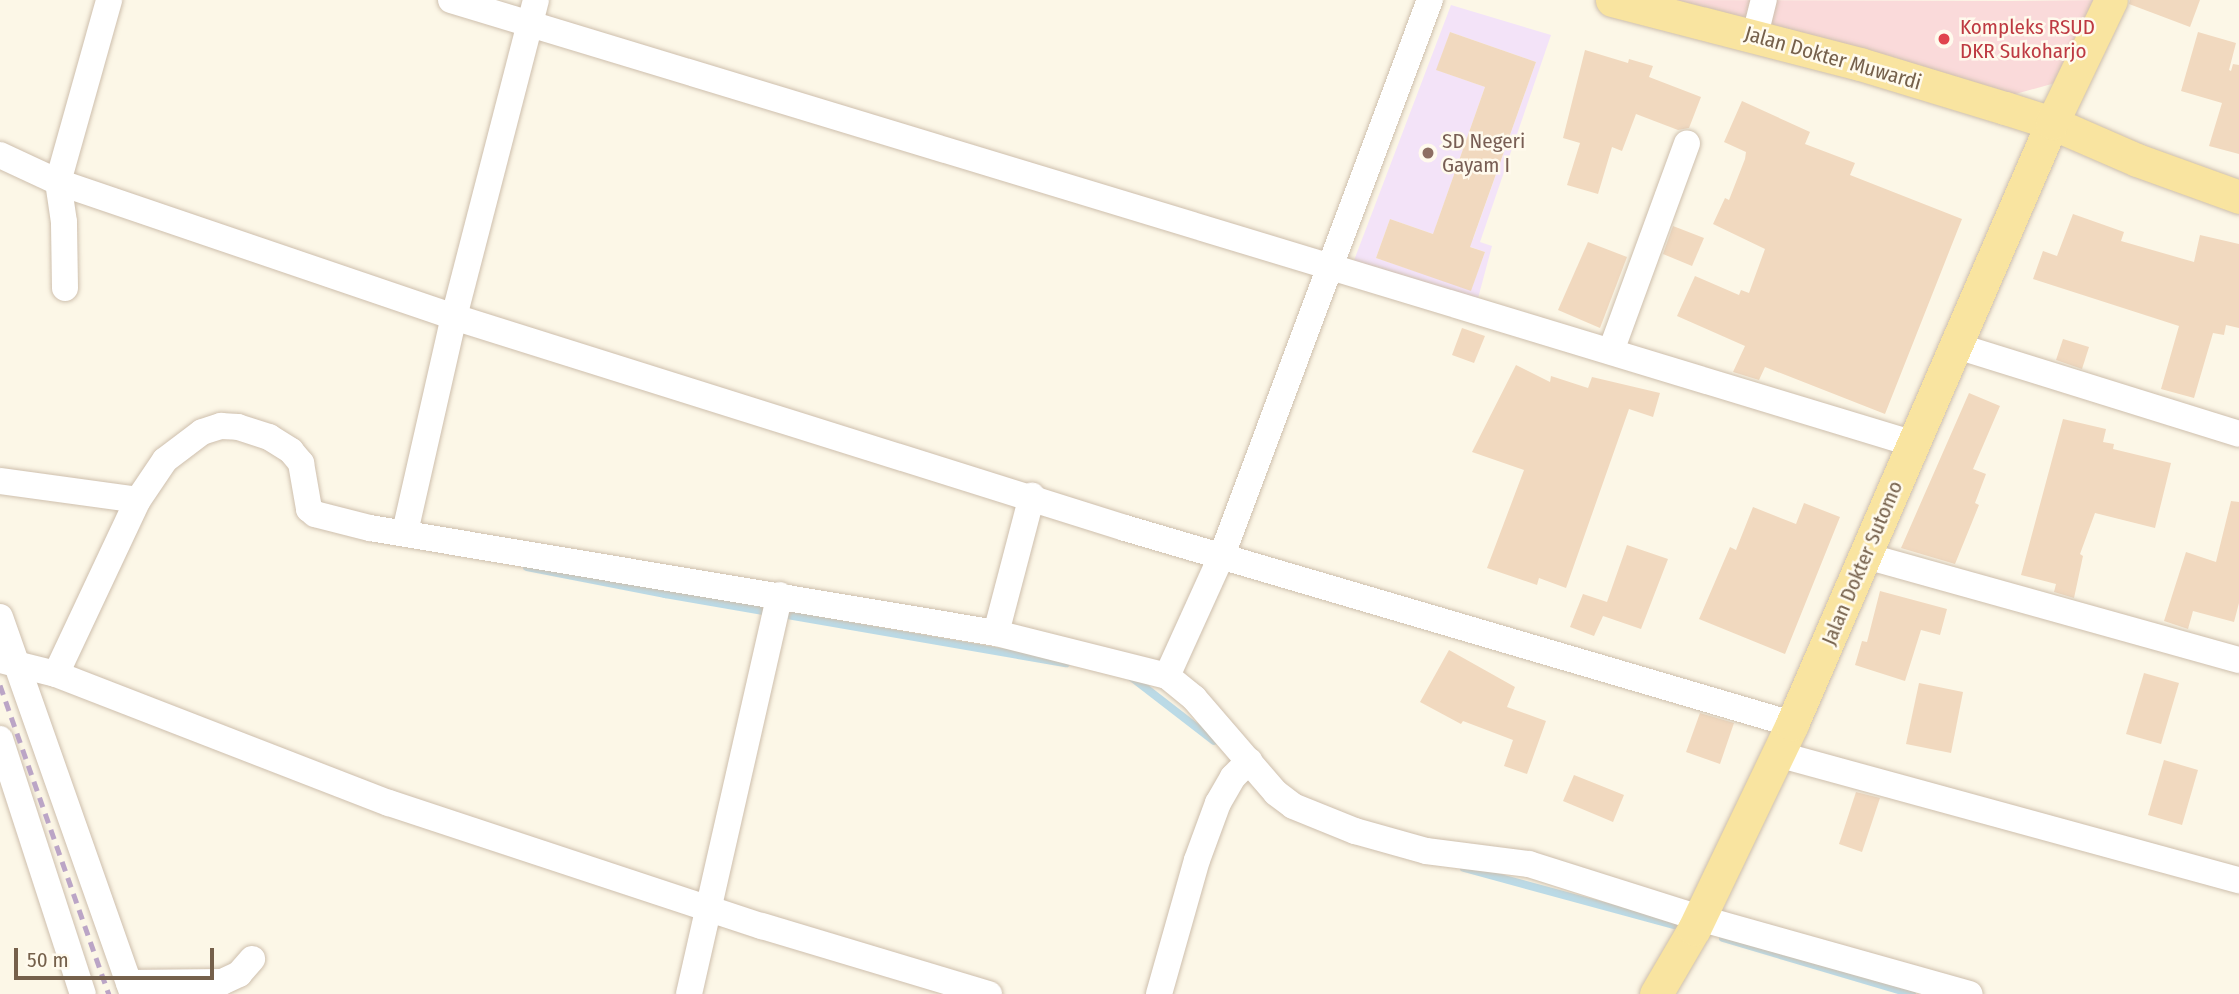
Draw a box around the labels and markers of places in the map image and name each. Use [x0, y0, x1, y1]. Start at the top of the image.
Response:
place label: Kompleks RSUD DKR Sukoharjo [1960, 14, 2095, 64]
marker: Kompleks RSUD DKR Sukoharjo [1934, 29, 1954, 49]
place label: SD Negeri Gayam I [1442, 128, 1525, 178]
marker: SD Negeri Gayam I [1420, 145, 1436, 161]

